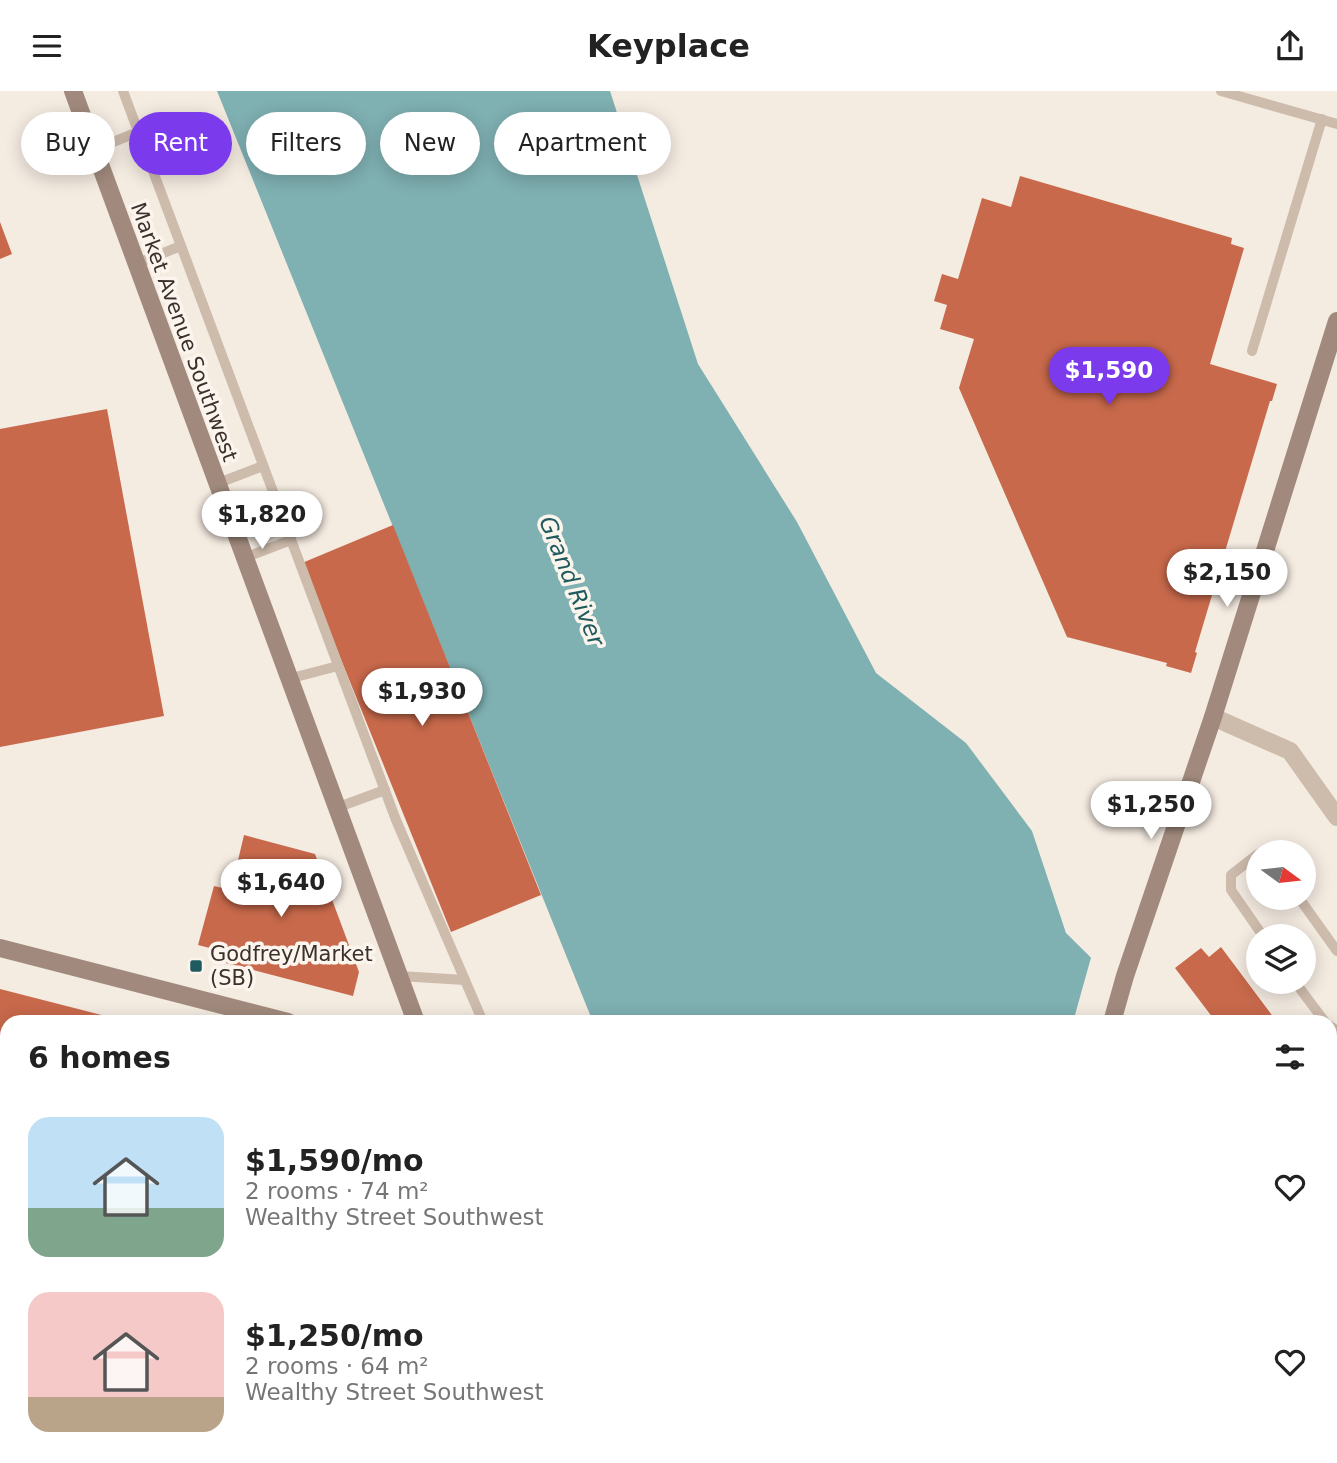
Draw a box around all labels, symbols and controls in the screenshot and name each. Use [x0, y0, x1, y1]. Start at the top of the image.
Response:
icon: menu [28, 27, 66, 65]
text: Keyplace [587, 27, 750, 65]
icon: share [1271, 27, 1309, 65]
chip: Buy [21, 112, 115, 175]
chip: Rent [129, 112, 232, 175]
chip: Filters [246, 112, 366, 175]
chip: New [380, 112, 480, 175]
chip: Apartment [494, 112, 671, 175]
street label: Market Avenue Southwest [126, 199, 242, 465]
pin: $1,590 [1052, 347, 1166, 407]
text: $1,590 [1065, 357, 1153, 383]
pin: $1,820 [205, 491, 319, 551]
text: $1,820 [218, 501, 306, 527]
water label: Grand River [534, 512, 610, 651]
pin: $2,150 [1170, 549, 1284, 609]
text: $2,150 [1183, 559, 1271, 585]
pin: $1,930 [365, 669, 479, 728]
text: $1,930 [378, 678, 466, 704]
pin: $1,250 [1094, 781, 1208, 841]
text: $1,250 [1107, 791, 1195, 817]
north arrow [1246, 840, 1316, 910]
map controls [1246, 840, 1316, 994]
pin: $1,640 [224, 859, 338, 919]
text: $1,640 [237, 869, 325, 895]
button: layers [1246, 924, 1316, 994]
place label: Godfrey/Market (SB) [210, 942, 373, 990]
marker: Godfrey/Market (SB) [188, 958, 204, 974]
icon: filters [1271, 1038, 1309, 1076]
text: 6 homes [28, 1040, 171, 1075]
text: $1,590/mo [245, 1143, 424, 1178]
icon: home [84, 1145, 168, 1229]
icon: heart [1271, 1168, 1309, 1206]
text: 2 rooms · 74 m² [245, 1178, 429, 1204]
text: Wealthy Street Southwest [245, 1204, 544, 1230]
text: $1,250/mo [245, 1318, 424, 1353]
icon: home [84, 1320, 168, 1404]
icon: heart [1271, 1343, 1309, 1381]
text: 2 rooms · 64 m² [245, 1353, 429, 1379]
text: Wealthy Street Southwest [245, 1379, 544, 1405]

